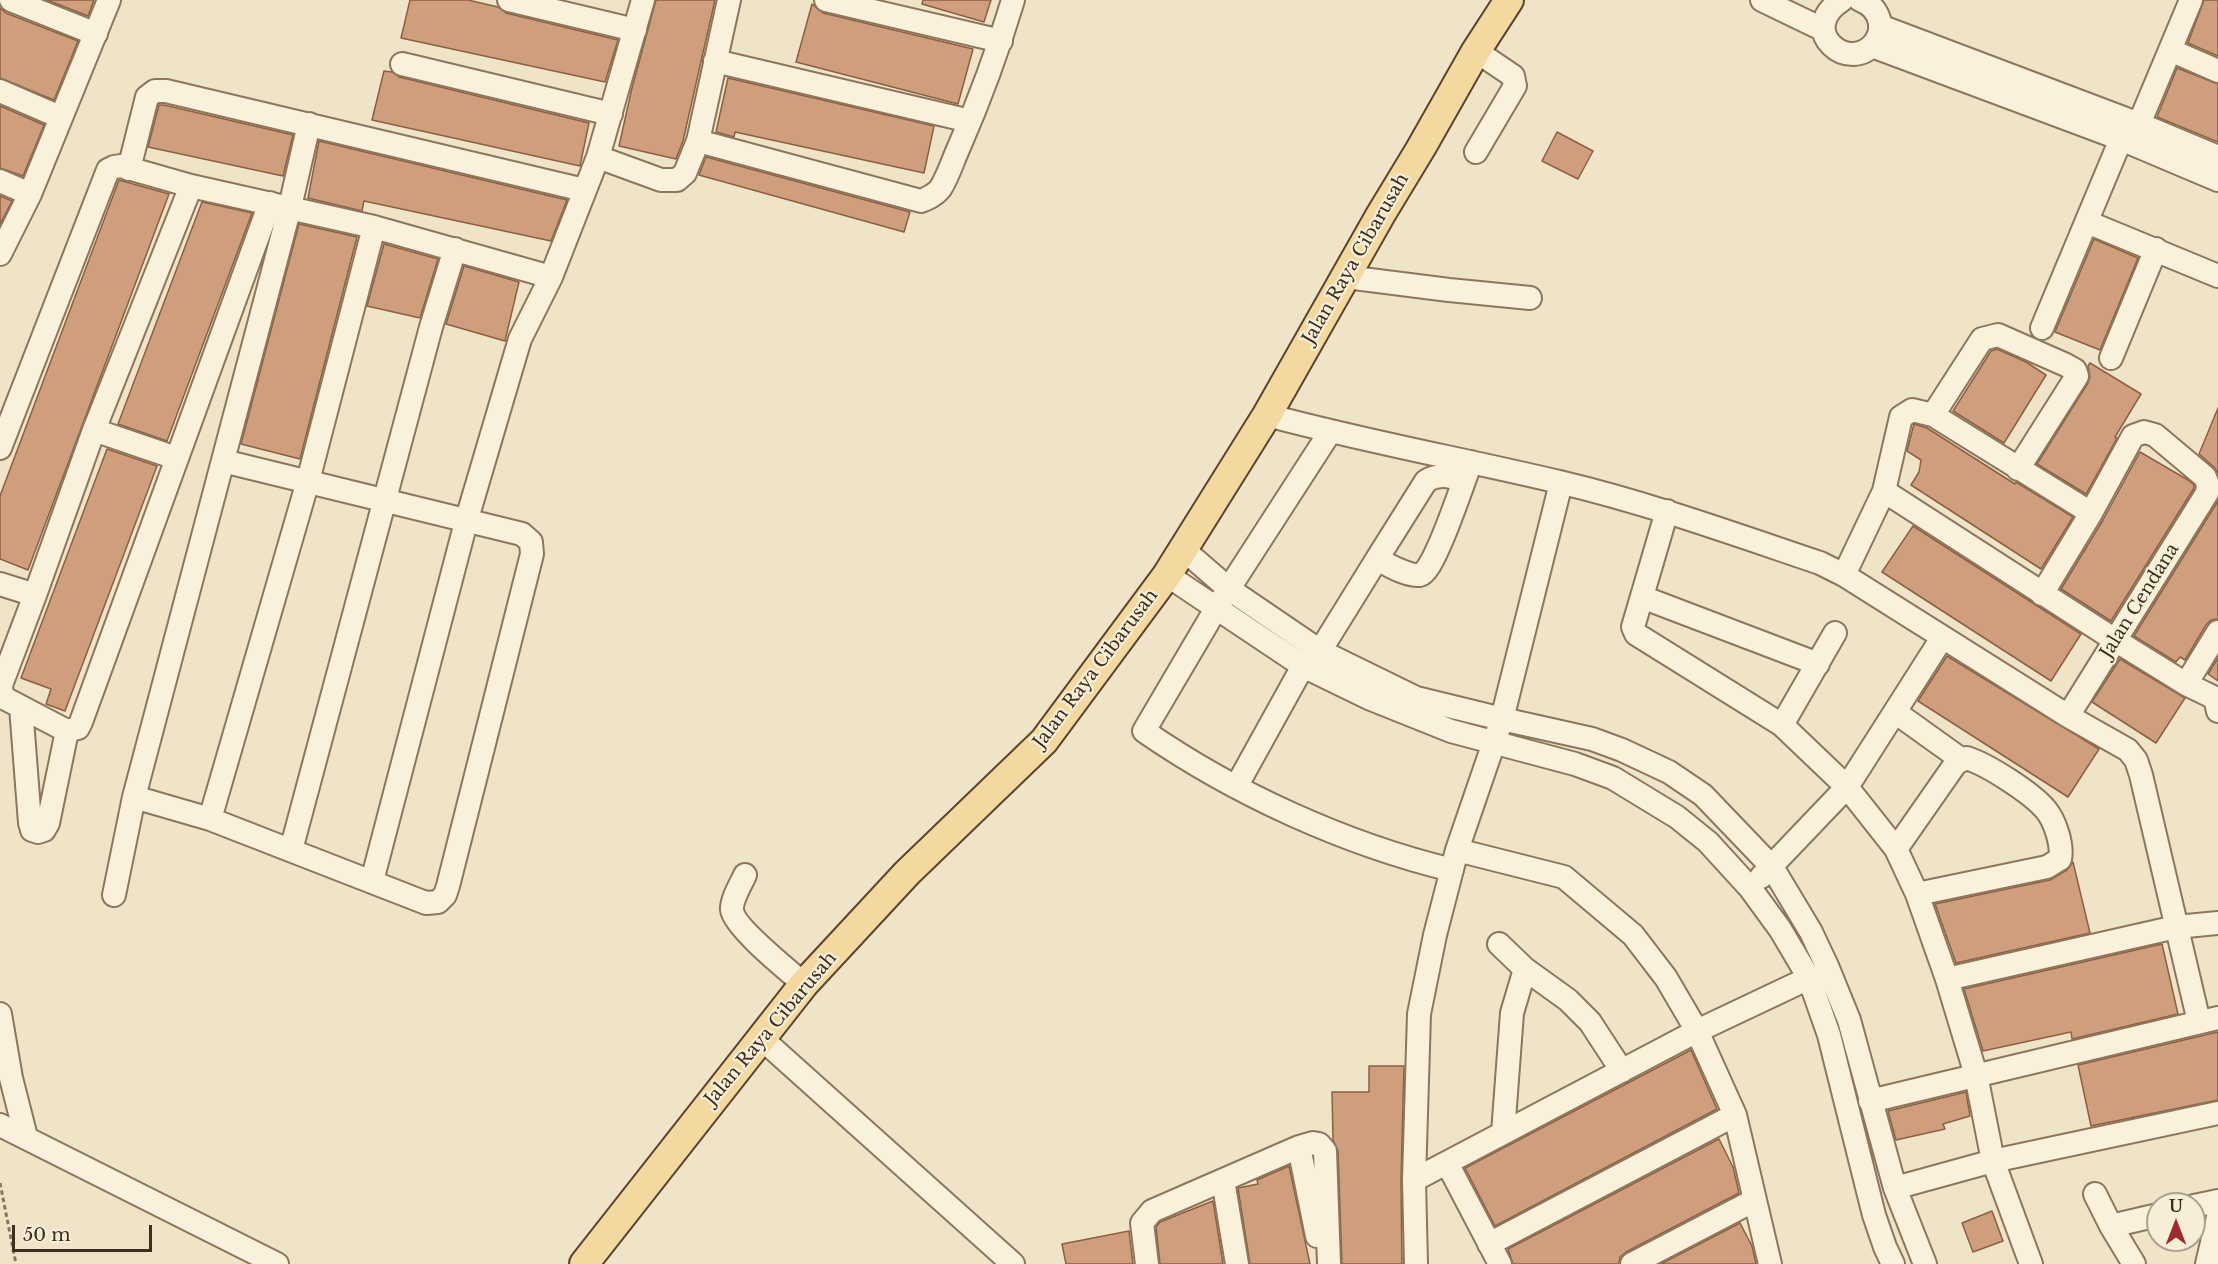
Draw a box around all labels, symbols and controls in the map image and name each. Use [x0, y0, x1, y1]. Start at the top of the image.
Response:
street label: Jalan Raya Cibarusah [1298, 170, 1414, 348]
street label: Jalan Cendana [2096, 540, 2184, 662]
street label: Jalan Raya Cibarusah [1029, 585, 1163, 753]
street label: Jalan Raya Cibarusah [701, 948, 841, 1110]
north arrow [2146, 1192, 2206, 1252]
text: U [2169, 1196, 2183, 1216]
scale bar [15, 1213, 154, 1251]
text: 50 m [23, 1224, 71, 1246]

